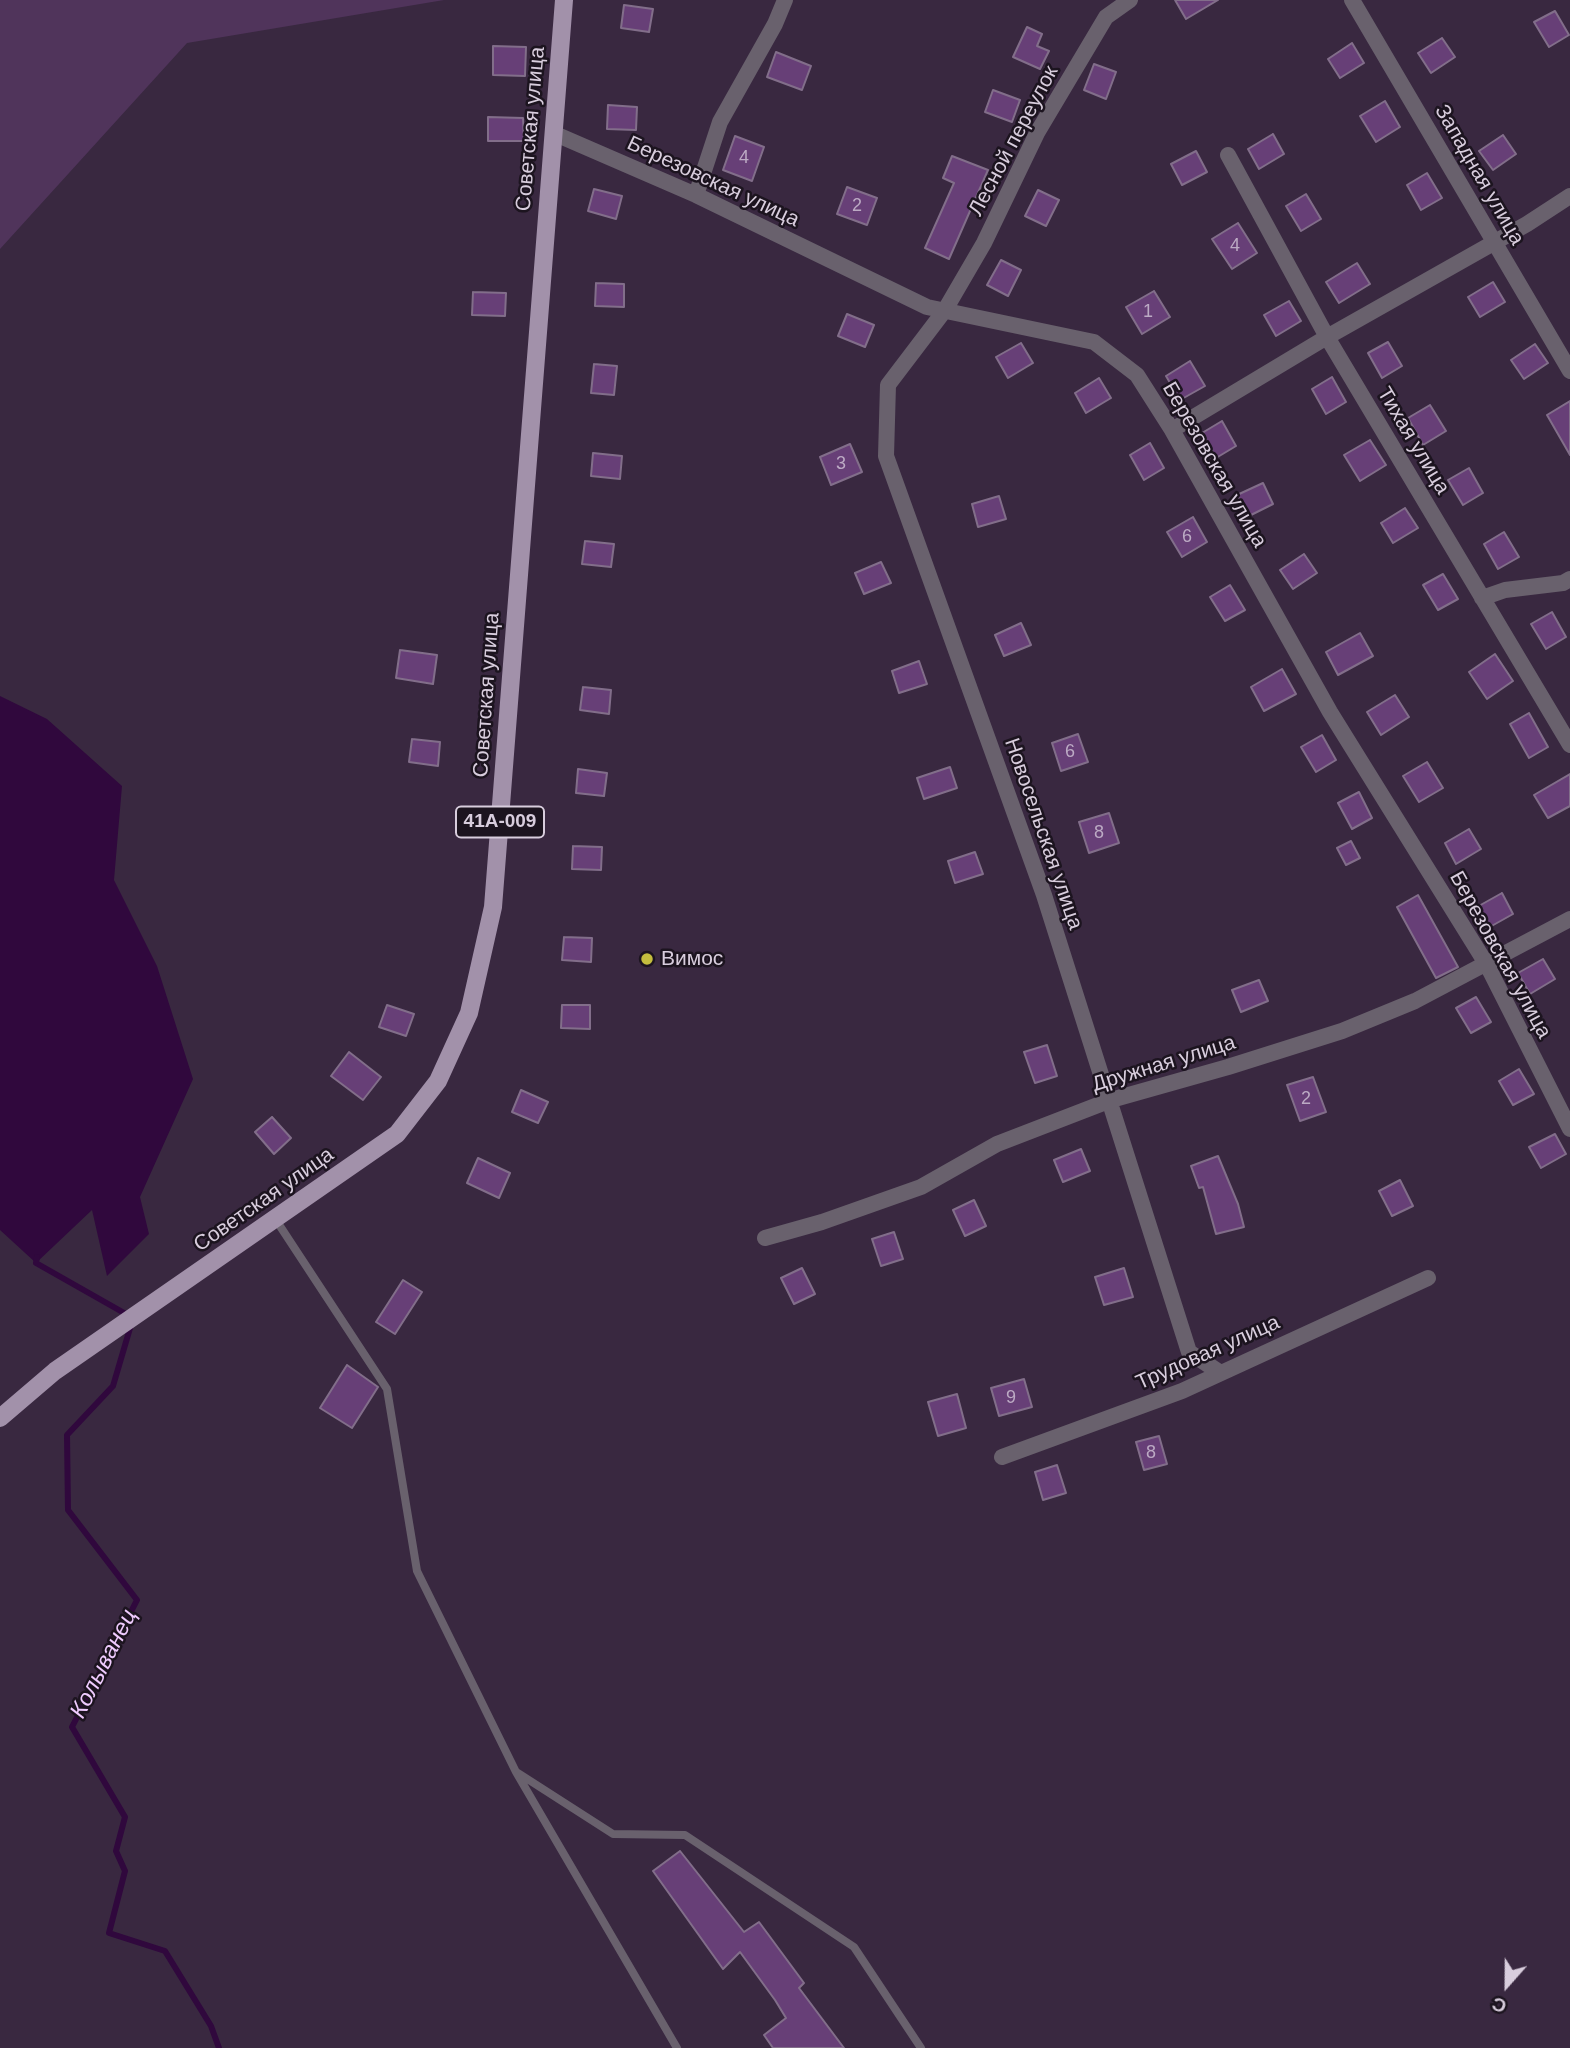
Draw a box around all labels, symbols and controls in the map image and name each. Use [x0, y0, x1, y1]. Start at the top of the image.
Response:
street label: Советская улица [511, 46, 551, 212]
street label: Лесной переулок [964, 62, 1064, 220]
street label: Западная улица [1429, 100, 1529, 250]
street label: Березовская улица [623, 131, 803, 233]
house number: 4 [739, 147, 749, 169]
house number: 2 [852, 195, 862, 217]
house number: 4 [1230, 235, 1240, 257]
house number: 1 [1143, 301, 1153, 323]
street label: Березовская улица [1156, 378, 1272, 552]
street label: Тихая улица [1371, 383, 1455, 499]
house number: 3 [836, 453, 846, 475]
house number: 6 [1182, 526, 1192, 548]
street label: Советская улица [469, 612, 505, 778]
street label: Новосельская улица [998, 735, 1088, 933]
house number: 6 [1065, 741, 1075, 763]
road number: 41А-009 [456, 806, 544, 838]
house number: 8 [1094, 822, 1104, 844]
street label: Березовская улица [1444, 867, 1556, 1043]
place label: Вимос [661, 946, 723, 972]
marker: Вимос [639, 951, 655, 967]
street label: Дружная улица [1089, 1030, 1239, 1098]
house number: 2 [1301, 1088, 1311, 1110]
street label: Советская улица [189, 1142, 339, 1258]
street label: Трудовая улица [1132, 1310, 1284, 1396]
house number: 9 [1006, 1387, 1016, 1409]
house number: 8 [1146, 1442, 1156, 1464]
water label: Колыванец [65, 1605, 143, 1723]
north arrow [1472, 1950, 1542, 2020]
text: С [1489, 1993, 1509, 2017]

